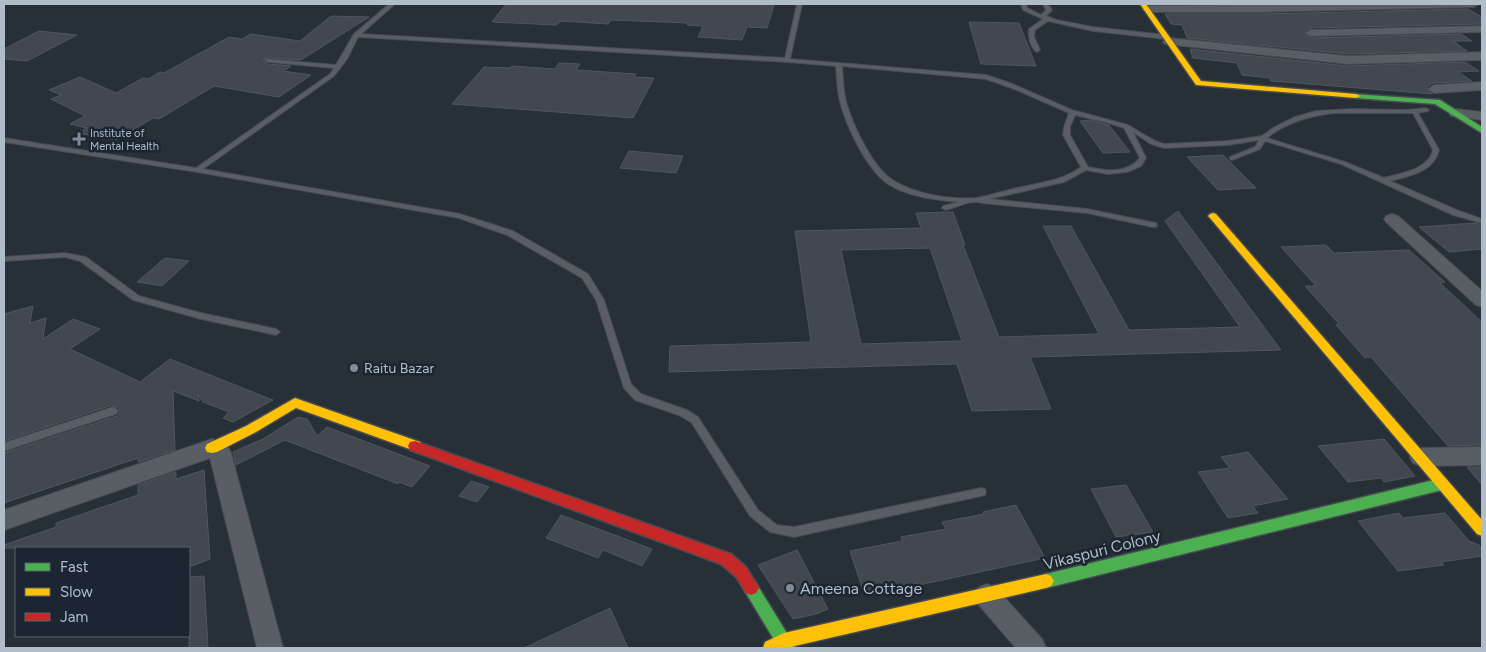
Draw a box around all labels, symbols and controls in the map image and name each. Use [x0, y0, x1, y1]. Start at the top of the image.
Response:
place label: Institute of Mental Health [90, 127, 159, 153]
marker: Institute of Mental Health [72, 132, 86, 146]
place label: Raitu Bazar [364, 360, 434, 377]
marker: Raitu Bazar [348, 362, 360, 374]
street label: Vikaspuri Colony [1041, 526, 1163, 574]
legend [15, 547, 190, 637]
text: Fast [60, 558, 89, 576]
place label: Ameena Cottage [800, 579, 922, 598]
marker: Ameena Cottage [784, 582, 796, 594]
text: Slow [60, 583, 93, 601]
text: Jam [60, 608, 88, 626]

